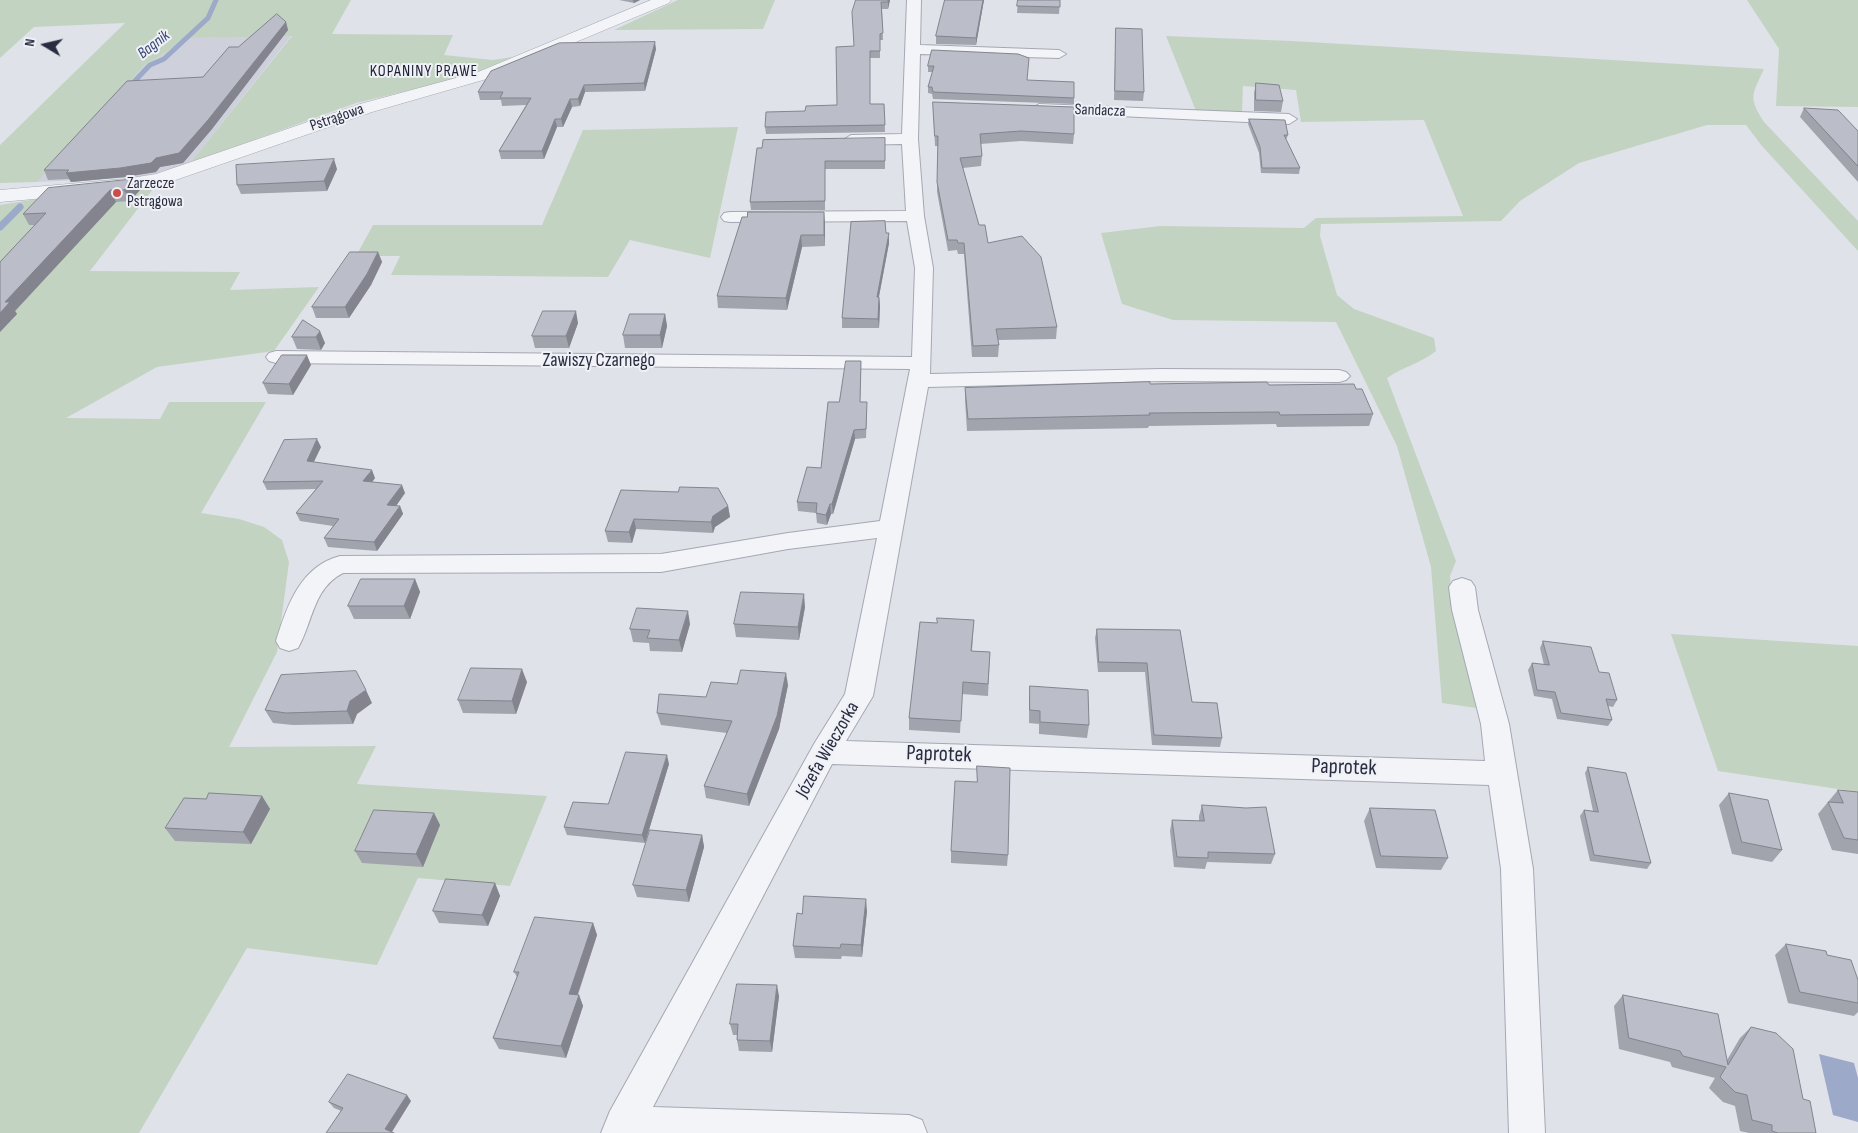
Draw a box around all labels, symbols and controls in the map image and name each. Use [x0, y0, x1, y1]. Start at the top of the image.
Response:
north arrow [20, 20, 70, 70]
water label: Bagnik [134, 26, 174, 64]
text: N [21, 38, 39, 48]
district label: KOPANINY PRAWE [368, 62, 480, 82]
street label: Pstrągowa [308, 100, 366, 136]
street label: Sandacza [1074, 101, 1126, 121]
place label: Zarzecze Pstrągowa [127, 174, 183, 212]
marker: Zarzecze Pstrągowa [111, 187, 123, 199]
street label: Zawiszy Czarnego [543, 350, 655, 372]
street label: Józefa Wieczorka [791, 698, 865, 802]
street label: Paprotek [906, 741, 972, 769]
street label: Paprotek [1311, 754, 1377, 782]

